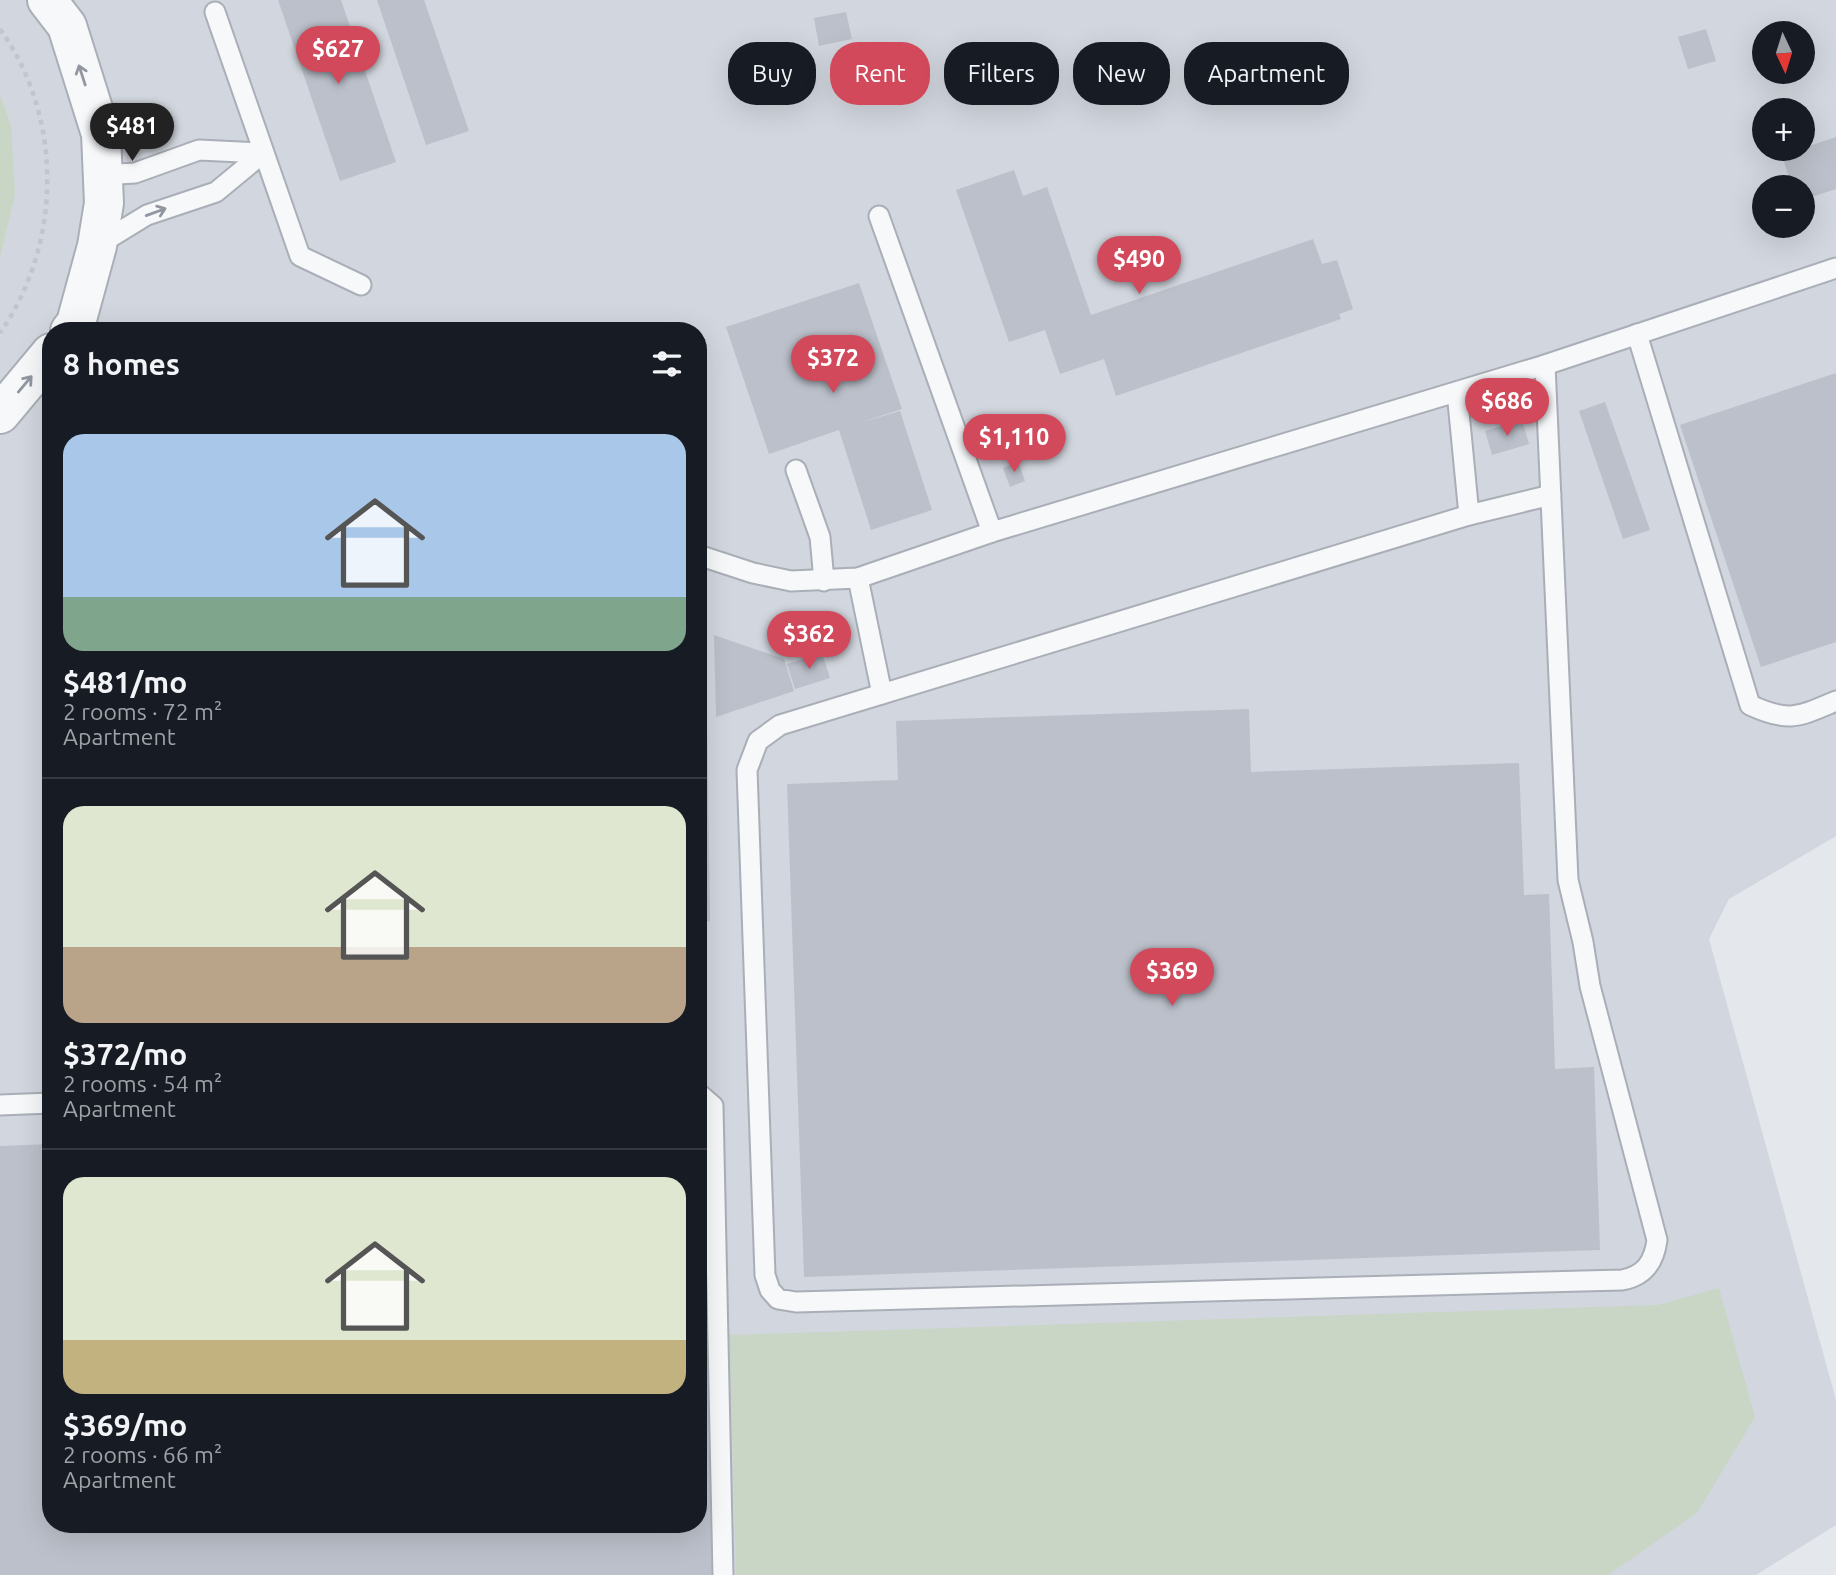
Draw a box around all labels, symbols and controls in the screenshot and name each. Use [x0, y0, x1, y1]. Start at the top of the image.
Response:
north arrow [1752, 21, 1815, 84]
map controls [1752, 21, 1815, 238]
pin: $627 [297, 27, 379, 86]
text: $627 [312, 36, 364, 61]
chip: Buy [728, 42, 816, 105]
chip: Rent [830, 42, 930, 105]
chip: Filters [944, 42, 1059, 105]
chip: New [1073, 42, 1170, 105]
chip: Apartment [1184, 42, 1349, 105]
one-way arrow [75, 65, 88, 87]
button: + [1752, 98, 1815, 161]
pin: $481 [91, 104, 173, 163]
text: $481 [106, 113, 158, 138]
button: − [1752, 175, 1815, 238]
one-way arrow [145, 205, 167, 218]
pin: $490 [1098, 236, 1180, 296]
text: $490 [1113, 246, 1165, 271]
pin: $372 [792, 336, 874, 395]
icon: filters [648, 345, 686, 383]
text: $372 [807, 345, 859, 370]
text: 8 homes [63, 347, 180, 381]
one-way arrow [18, 375, 33, 393]
pin: $686 [1466, 378, 1548, 438]
text: $686 [1481, 388, 1533, 413]
pin: $1,110 [957, 414, 1071, 474]
text: $1,110 [979, 424, 1049, 449]
icon: home [312, 480, 438, 606]
pin: $362 [768, 612, 850, 671]
text: $362 [783, 621, 835, 646]
text: $481/mo [63, 665, 187, 699]
text: 2 rooms · 72 m² [63, 699, 222, 724]
text: Apartment [63, 724, 176, 749]
icon: home [312, 852, 438, 978]
pin: $369 [1131, 948, 1213, 1008]
text: $369 [1146, 958, 1198, 983]
text: $372/mo [63, 1037, 187, 1071]
text: 2 rooms · 54 m² [63, 1071, 222, 1096]
text: Apartment [63, 1096, 176, 1121]
icon: home [312, 1223, 438, 1349]
text: $369/mo [63, 1408, 187, 1442]
text: 2 rooms · 66 m² [63, 1442, 222, 1467]
text: Apartment [63, 1467, 176, 1492]

